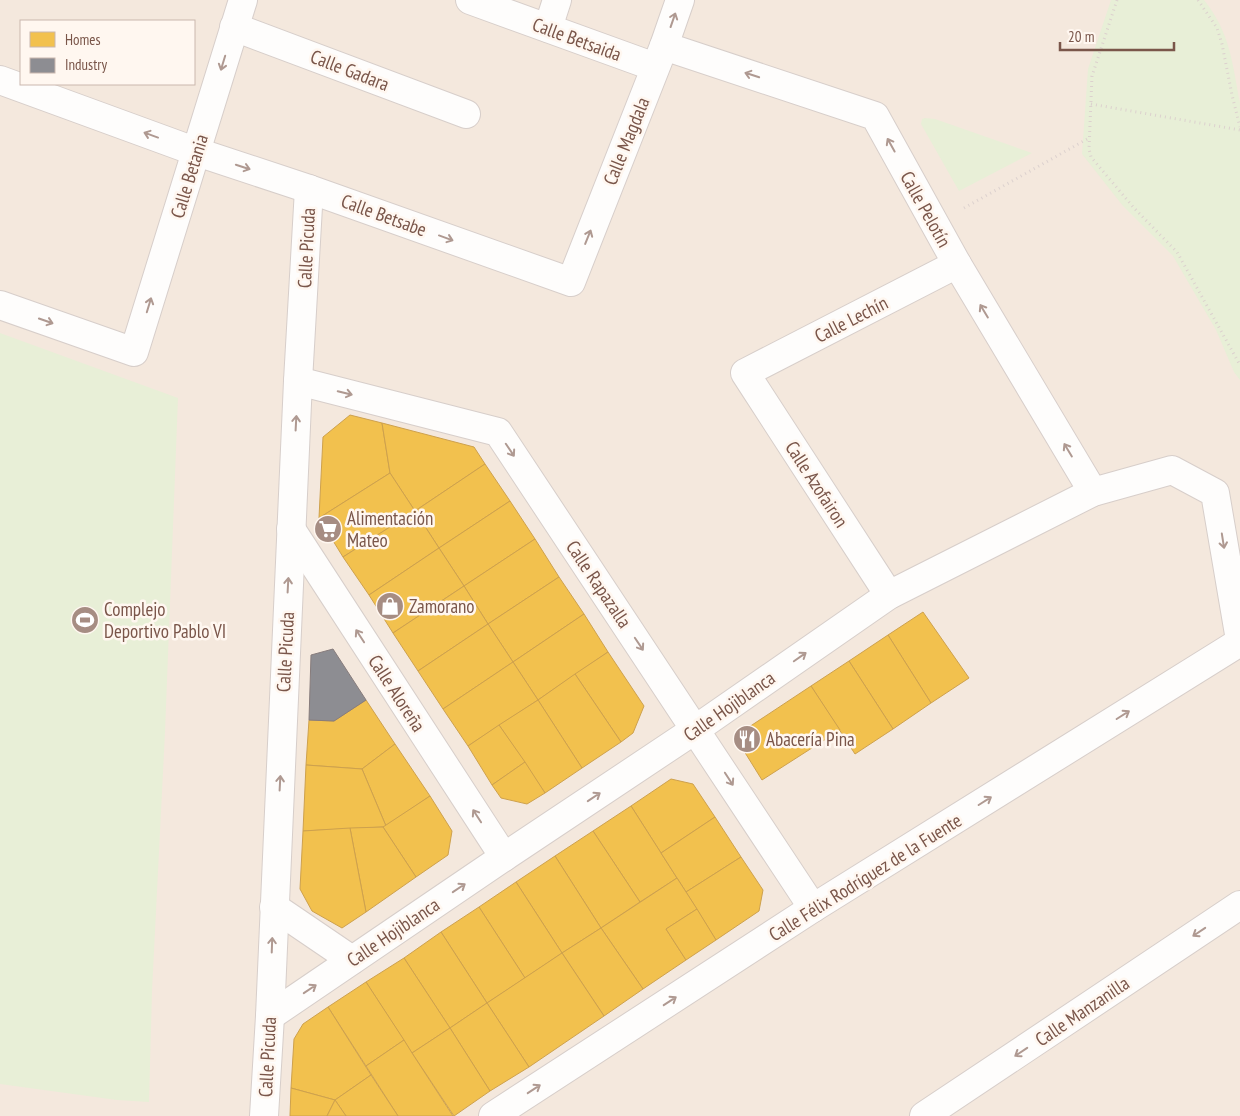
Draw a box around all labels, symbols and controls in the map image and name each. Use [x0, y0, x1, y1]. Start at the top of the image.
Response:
street label: Calle Betsaida [529, 12, 625, 66]
one-way arrow [669, 13, 678, 28]
legend [20, 20, 195, 85]
scale bar [1060, 20, 1174, 52]
text: 20 m [1068, 27, 1094, 46]
text: Homes [65, 30, 101, 49]
street label: Calle Gadara [307, 44, 393, 96]
text: Industry [65, 55, 107, 74]
one-way arrow [218, 55, 228, 71]
one-way arrow [745, 70, 760, 79]
street label: Calle Magdala [598, 94, 654, 188]
one-way arrow [144, 130, 159, 139]
street label: Calle Betania [165, 131, 213, 221]
one-way arrow [885, 138, 895, 152]
one-way arrow [235, 163, 250, 172]
street label: Calle Pelotín [895, 167, 957, 251]
street label: Calle Betsabe [338, 189, 430, 242]
street label: Calle Picuda [292, 207, 320, 289]
one-way arrow [584, 230, 594, 245]
one-way arrow [438, 234, 453, 243]
street label: Calle Lechín [810, 290, 892, 348]
one-way arrow [144, 298, 154, 314]
one-way arrow [979, 304, 989, 318]
one-way arrow [38, 317, 53, 326]
one-way arrow [337, 389, 353, 398]
one-way arrow [291, 415, 301, 432]
street label: Calle Azofairon [780, 436, 854, 532]
one-way arrow [506, 443, 516, 457]
one-way arrow [1062, 444, 1072, 458]
place label: Alimentación Mateo [347, 506, 433, 552]
supermarket icon: Alimentación Mateo [313, 514, 343, 544]
one-way arrow [1219, 533, 1229, 549]
street label: Calle Rapazalla [561, 536, 637, 632]
one-way arrow [284, 578, 293, 594]
shop icon: Zamorano [375, 591, 405, 621]
place label: Zamorano [409, 594, 475, 618]
place label: Complejo Deportivo Pablo VI [104, 597, 226, 643]
sports icon: Complejo Deportivo Pablo VI [70, 605, 100, 635]
street label: Calle Picuda [271, 611, 299, 693]
one-way arrow [355, 629, 365, 643]
one-way arrow [634, 637, 645, 651]
street label: Calle Aloreña [363, 650, 431, 736]
one-way arrow [793, 652, 807, 662]
street label: Calle Hojiblanca [679, 666, 779, 746]
one-way arrow [1115, 710, 1129, 720]
restaurant icon: Abacería Pina [732, 724, 762, 754]
place label: Abacería Pina [766, 727, 855, 751]
one-way arrow [724, 772, 734, 786]
one-way arrow [275, 775, 284, 791]
one-way arrow [586, 792, 600, 802]
one-way arrow [977, 796, 991, 806]
street label: Calle Félix Rodríguez de la Fuente [764, 808, 966, 946]
one-way arrow [472, 809, 482, 823]
one-way arrow [451, 882, 465, 892]
street label: Calle Hojiblanca [342, 892, 444, 972]
one-way arrow [1193, 927, 1207, 937]
one-way arrow [268, 937, 277, 953]
street label: Calle Manzanilla [1030, 971, 1134, 1051]
one-way arrow [303, 984, 317, 994]
one-way arrow [663, 996, 677, 1006]
street label: Calle Picuda [253, 1016, 281, 1098]
one-way arrow [1014, 1047, 1028, 1057]
one-way arrow [527, 1084, 541, 1095]

